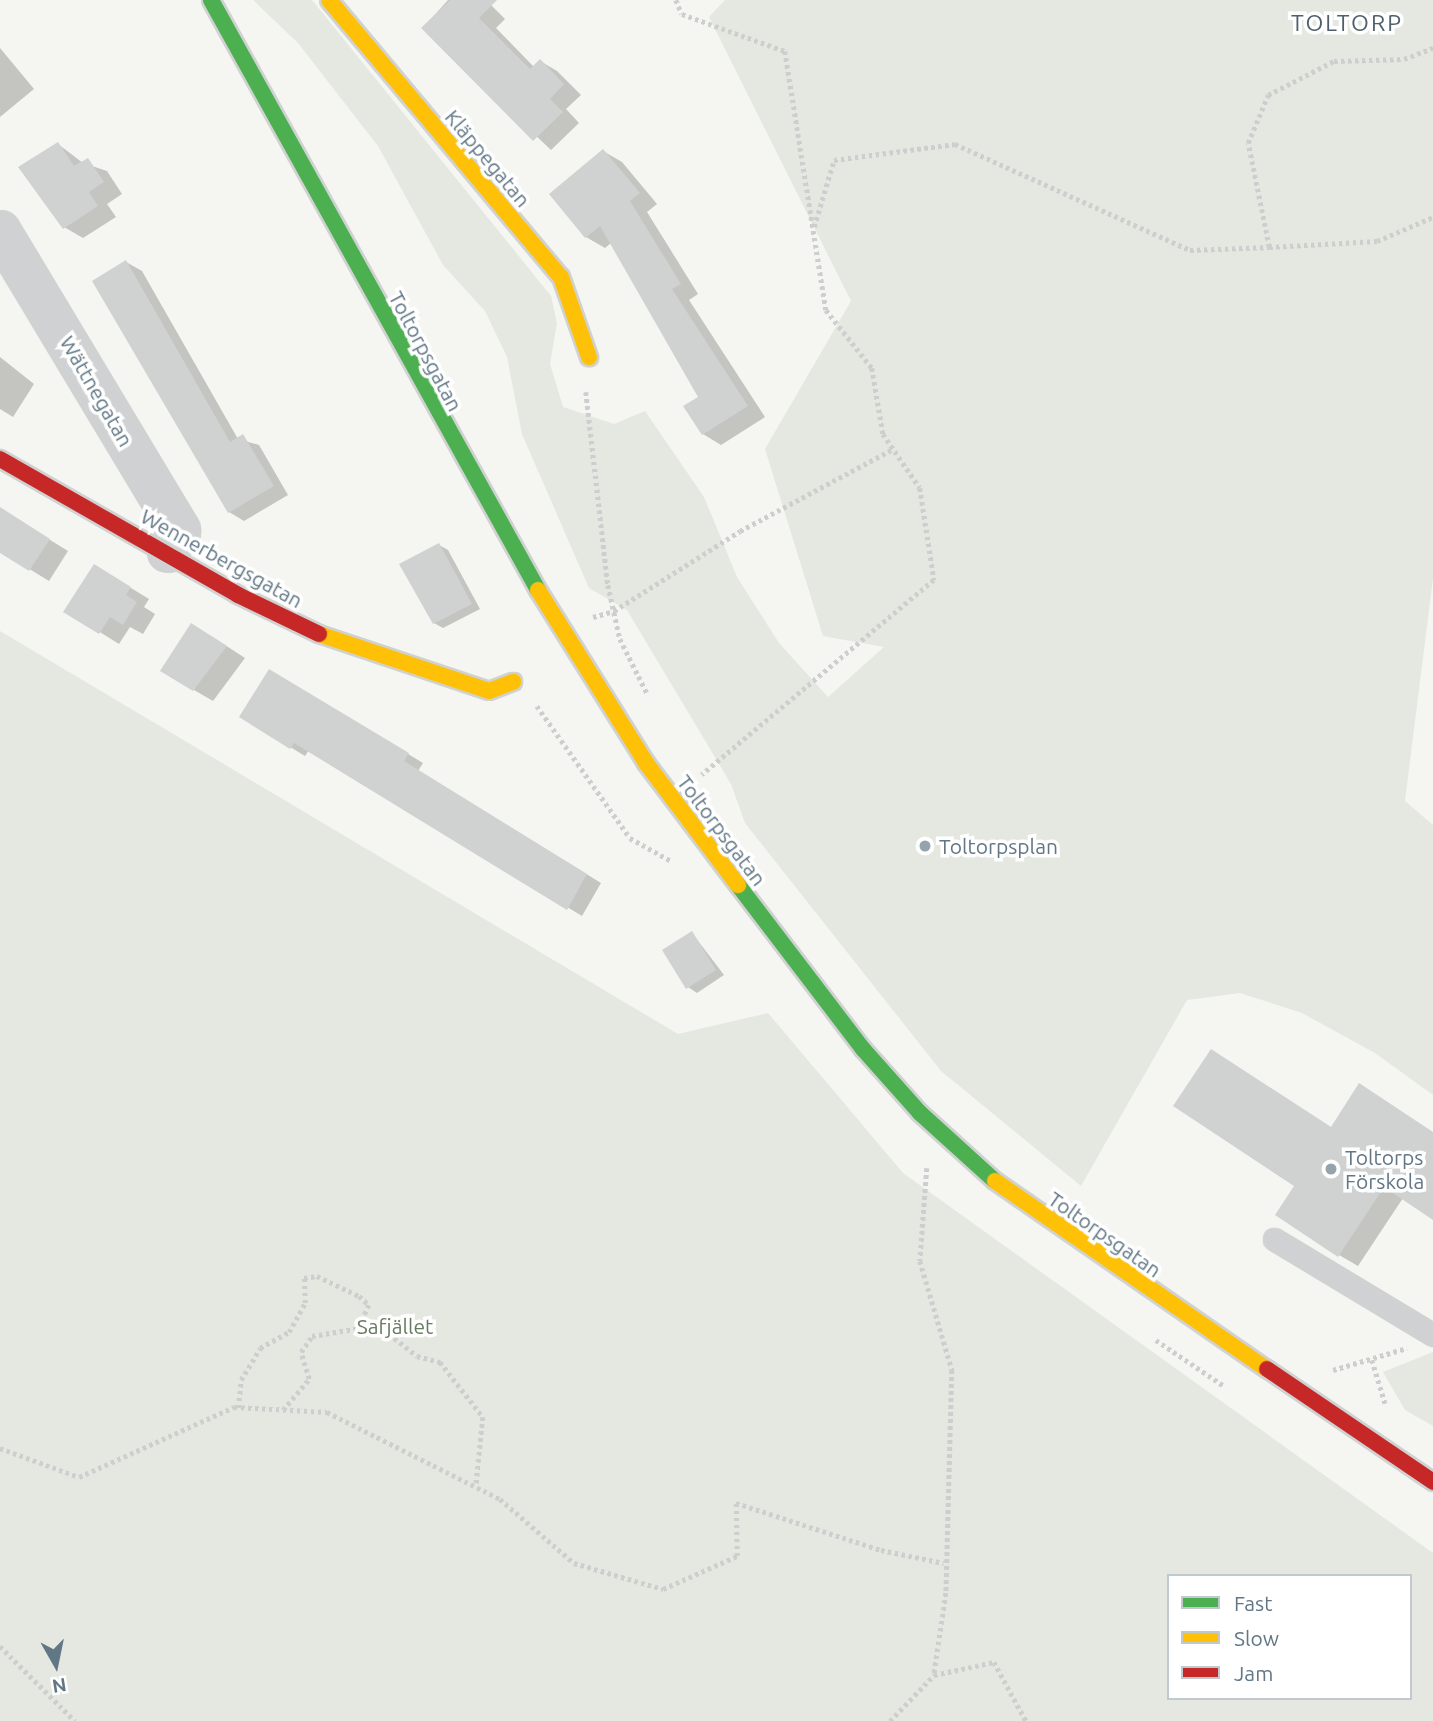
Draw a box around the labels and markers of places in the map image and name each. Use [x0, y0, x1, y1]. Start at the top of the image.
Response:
place label: Toltorpsplan [939, 833, 1058, 859]
marker: Toltorpsplan [917, 838, 933, 854]
place label: Toltorps Förskola [1345, 1144, 1424, 1194]
marker: Toltorps Förskola [1323, 1161, 1339, 1177]

